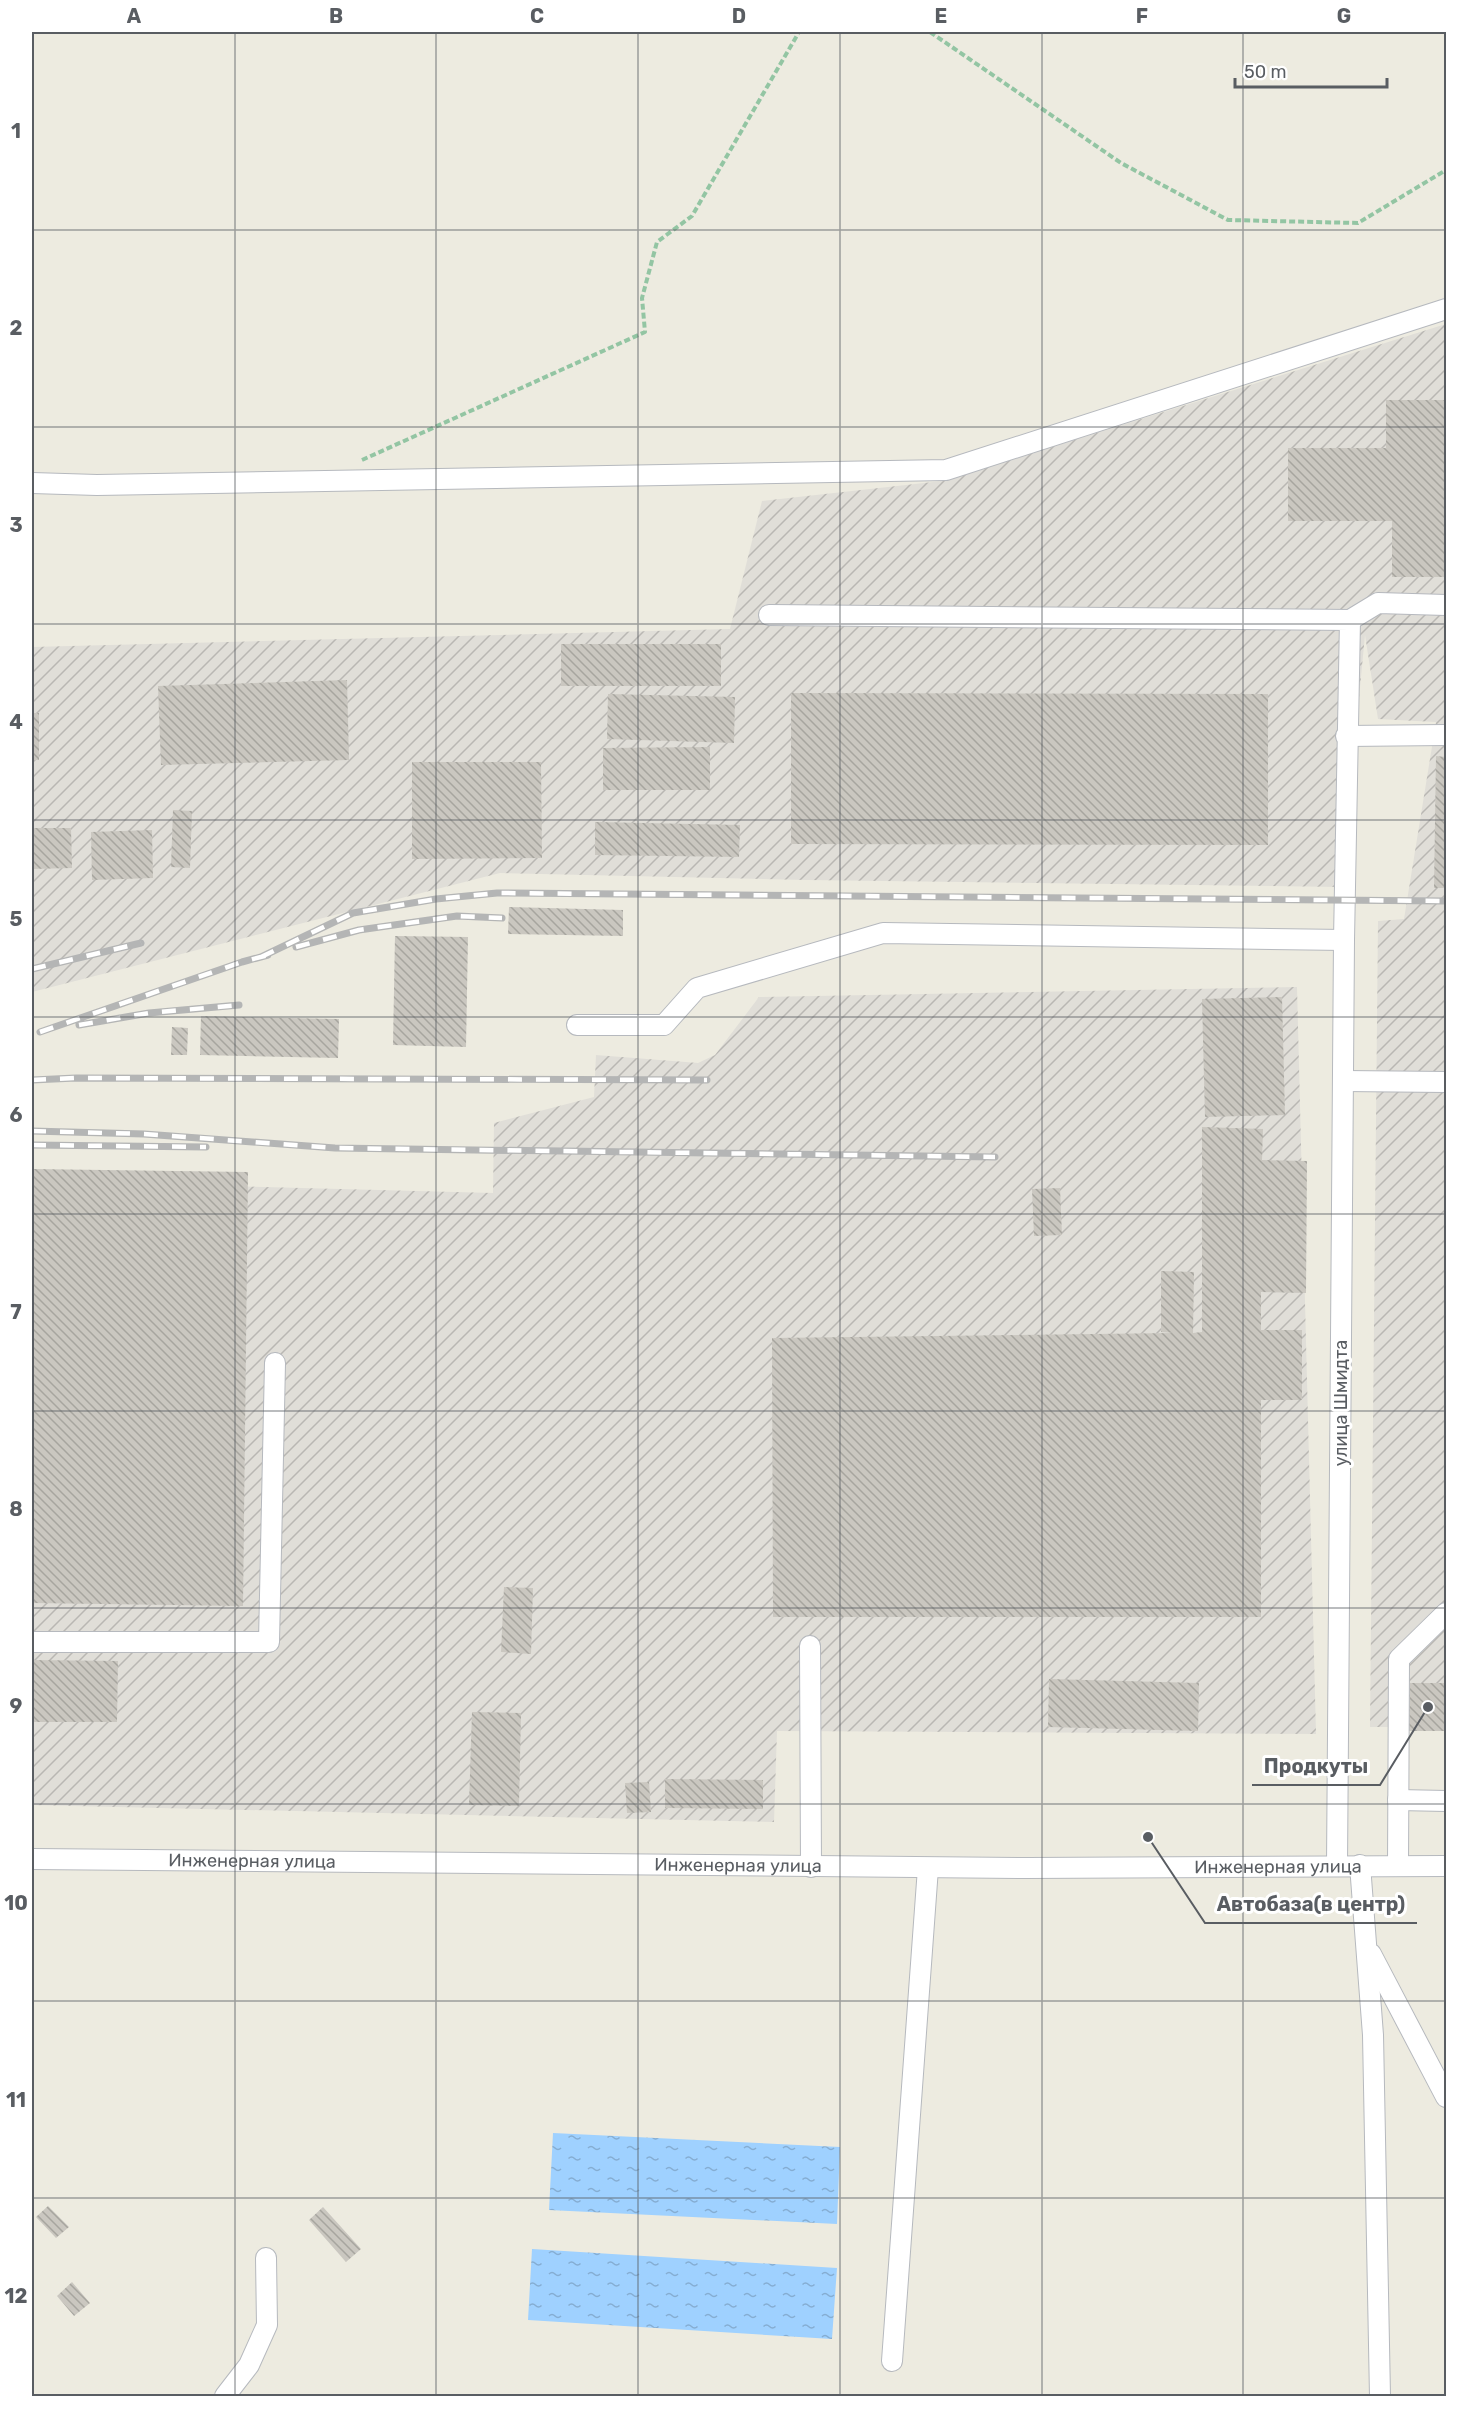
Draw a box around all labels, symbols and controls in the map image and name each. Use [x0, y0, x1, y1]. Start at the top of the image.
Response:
text: A [127, 4, 142, 28]
text: B [329, 4, 343, 28]
text: C [530, 4, 544, 28]
text: D [732, 4, 746, 28]
text: E [935, 4, 947, 28]
text: F [1136, 4, 1148, 28]
text: G [1337, 4, 1351, 28]
scale bar [1235, 51, 1386, 89]
text: 50 m [1244, 61, 1287, 83]
text: 1 [11, 119, 21, 143]
text: 2 [10, 316, 23, 340]
text: 3 [9, 513, 23, 537]
text: 4 [9, 710, 23, 734]
text: 5 [10, 907, 23, 931]
text: 6 [9, 1103, 23, 1127]
text: 7 [10, 1300, 22, 1324]
street label: улица Шмидта [1330, 1340, 1352, 1466]
text: 8 [9, 1497, 23, 1521]
text: 9 [10, 1694, 23, 1718]
callout: Продкуты [1252, 1747, 1380, 1785]
text: Продкуты [1264, 1754, 1368, 1778]
street label: Инженерная улица [168, 1849, 336, 1873]
street label: Инженерная улица [654, 1854, 822, 1877]
street label: Инженерная улица [1194, 1855, 1362, 1878]
callout: Автобаза(в центр) [1205, 1885, 1417, 1923]
text: 10 [4, 1891, 28, 1915]
text: Автобаза(в центр) [1217, 1892, 1405, 1916]
text: 11 [6, 2088, 26, 2112]
text: 12 [5, 2284, 27, 2308]

